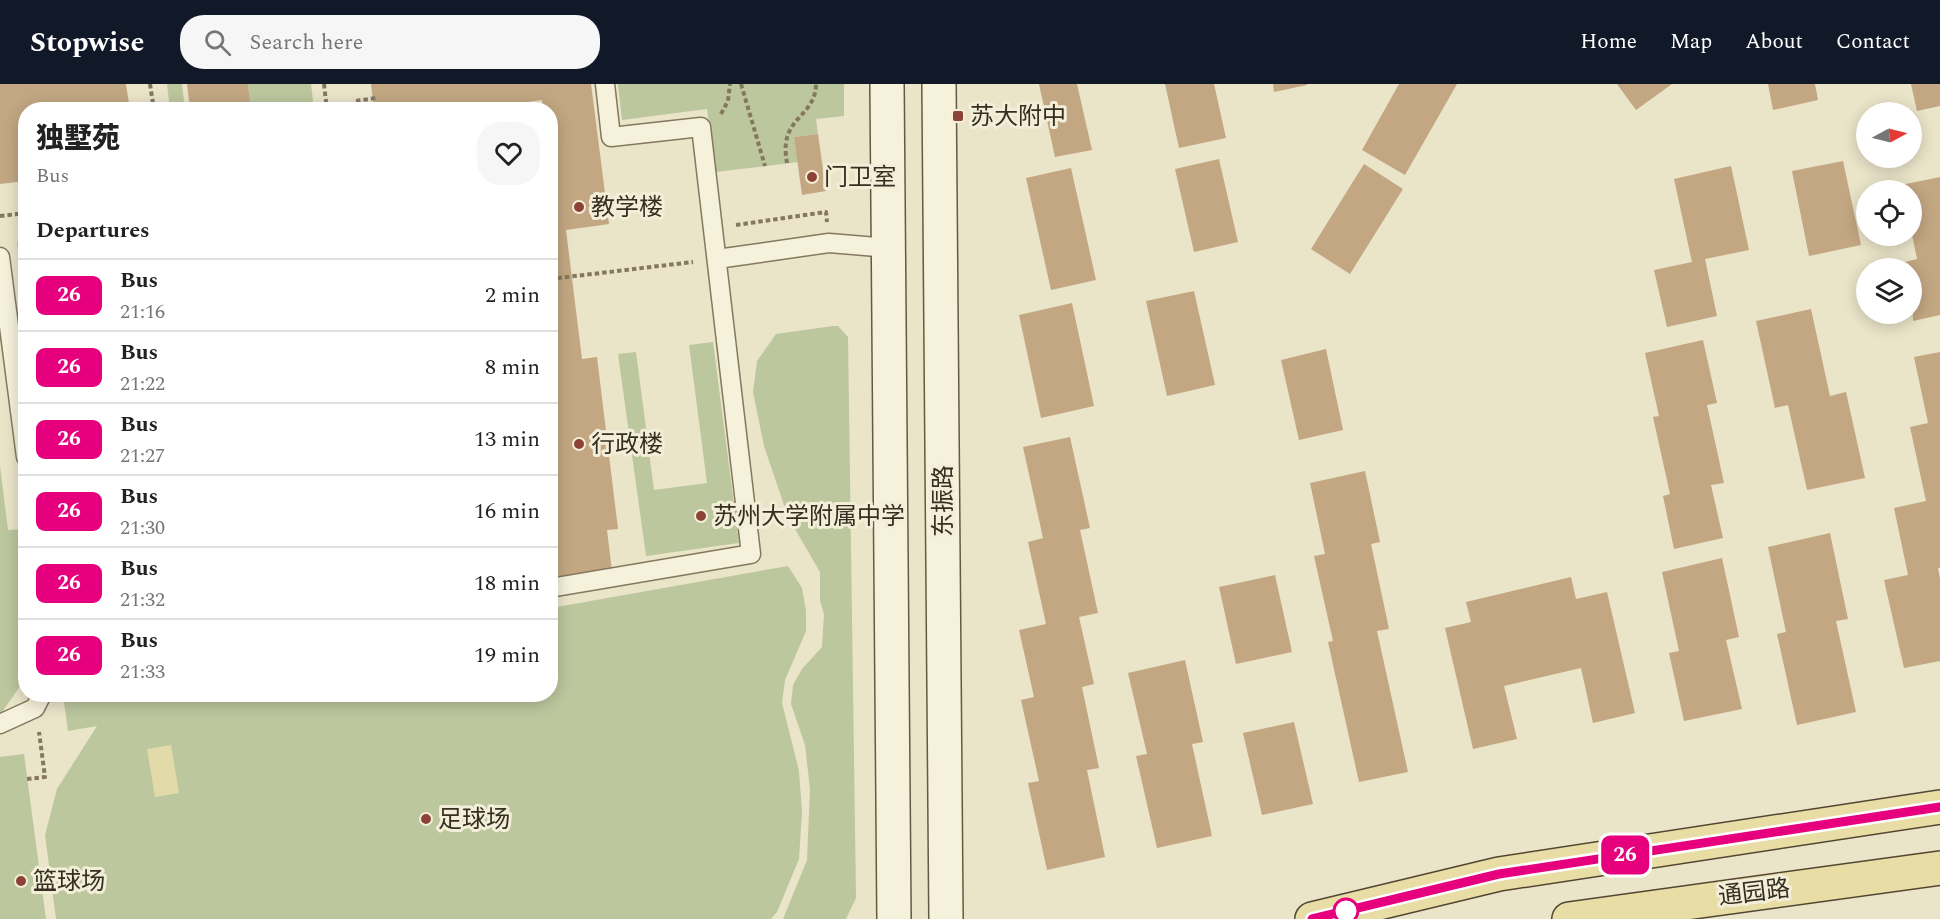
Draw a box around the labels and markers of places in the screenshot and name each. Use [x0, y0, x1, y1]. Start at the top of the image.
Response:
place label: 苏大附中 [970, 99, 1066, 135]
marker: 苏大附中 [951, 109, 965, 123]
place label: 门卫室 [824, 160, 896, 196]
marker: 门卫室 [805, 170, 819, 184]
place label: 教学楼 [591, 190, 663, 226]
marker: 教学楼 [572, 200, 586, 214]
place label: 行政楼 [591, 427, 663, 463]
marker: 行政楼 [572, 437, 586, 451]
place label: 苏州大学附属中学 [713, 499, 905, 535]
marker: 苏州大学附属中学 [694, 509, 708, 523]
place label: 足球场 [438, 802, 510, 838]
marker: 足球场 [419, 812, 433, 826]
place label: 篮球场 [33, 864, 105, 900]
marker: 篮球场 [14, 874, 28, 888]
unlabelled marker [1333, 898, 1359, 919]

